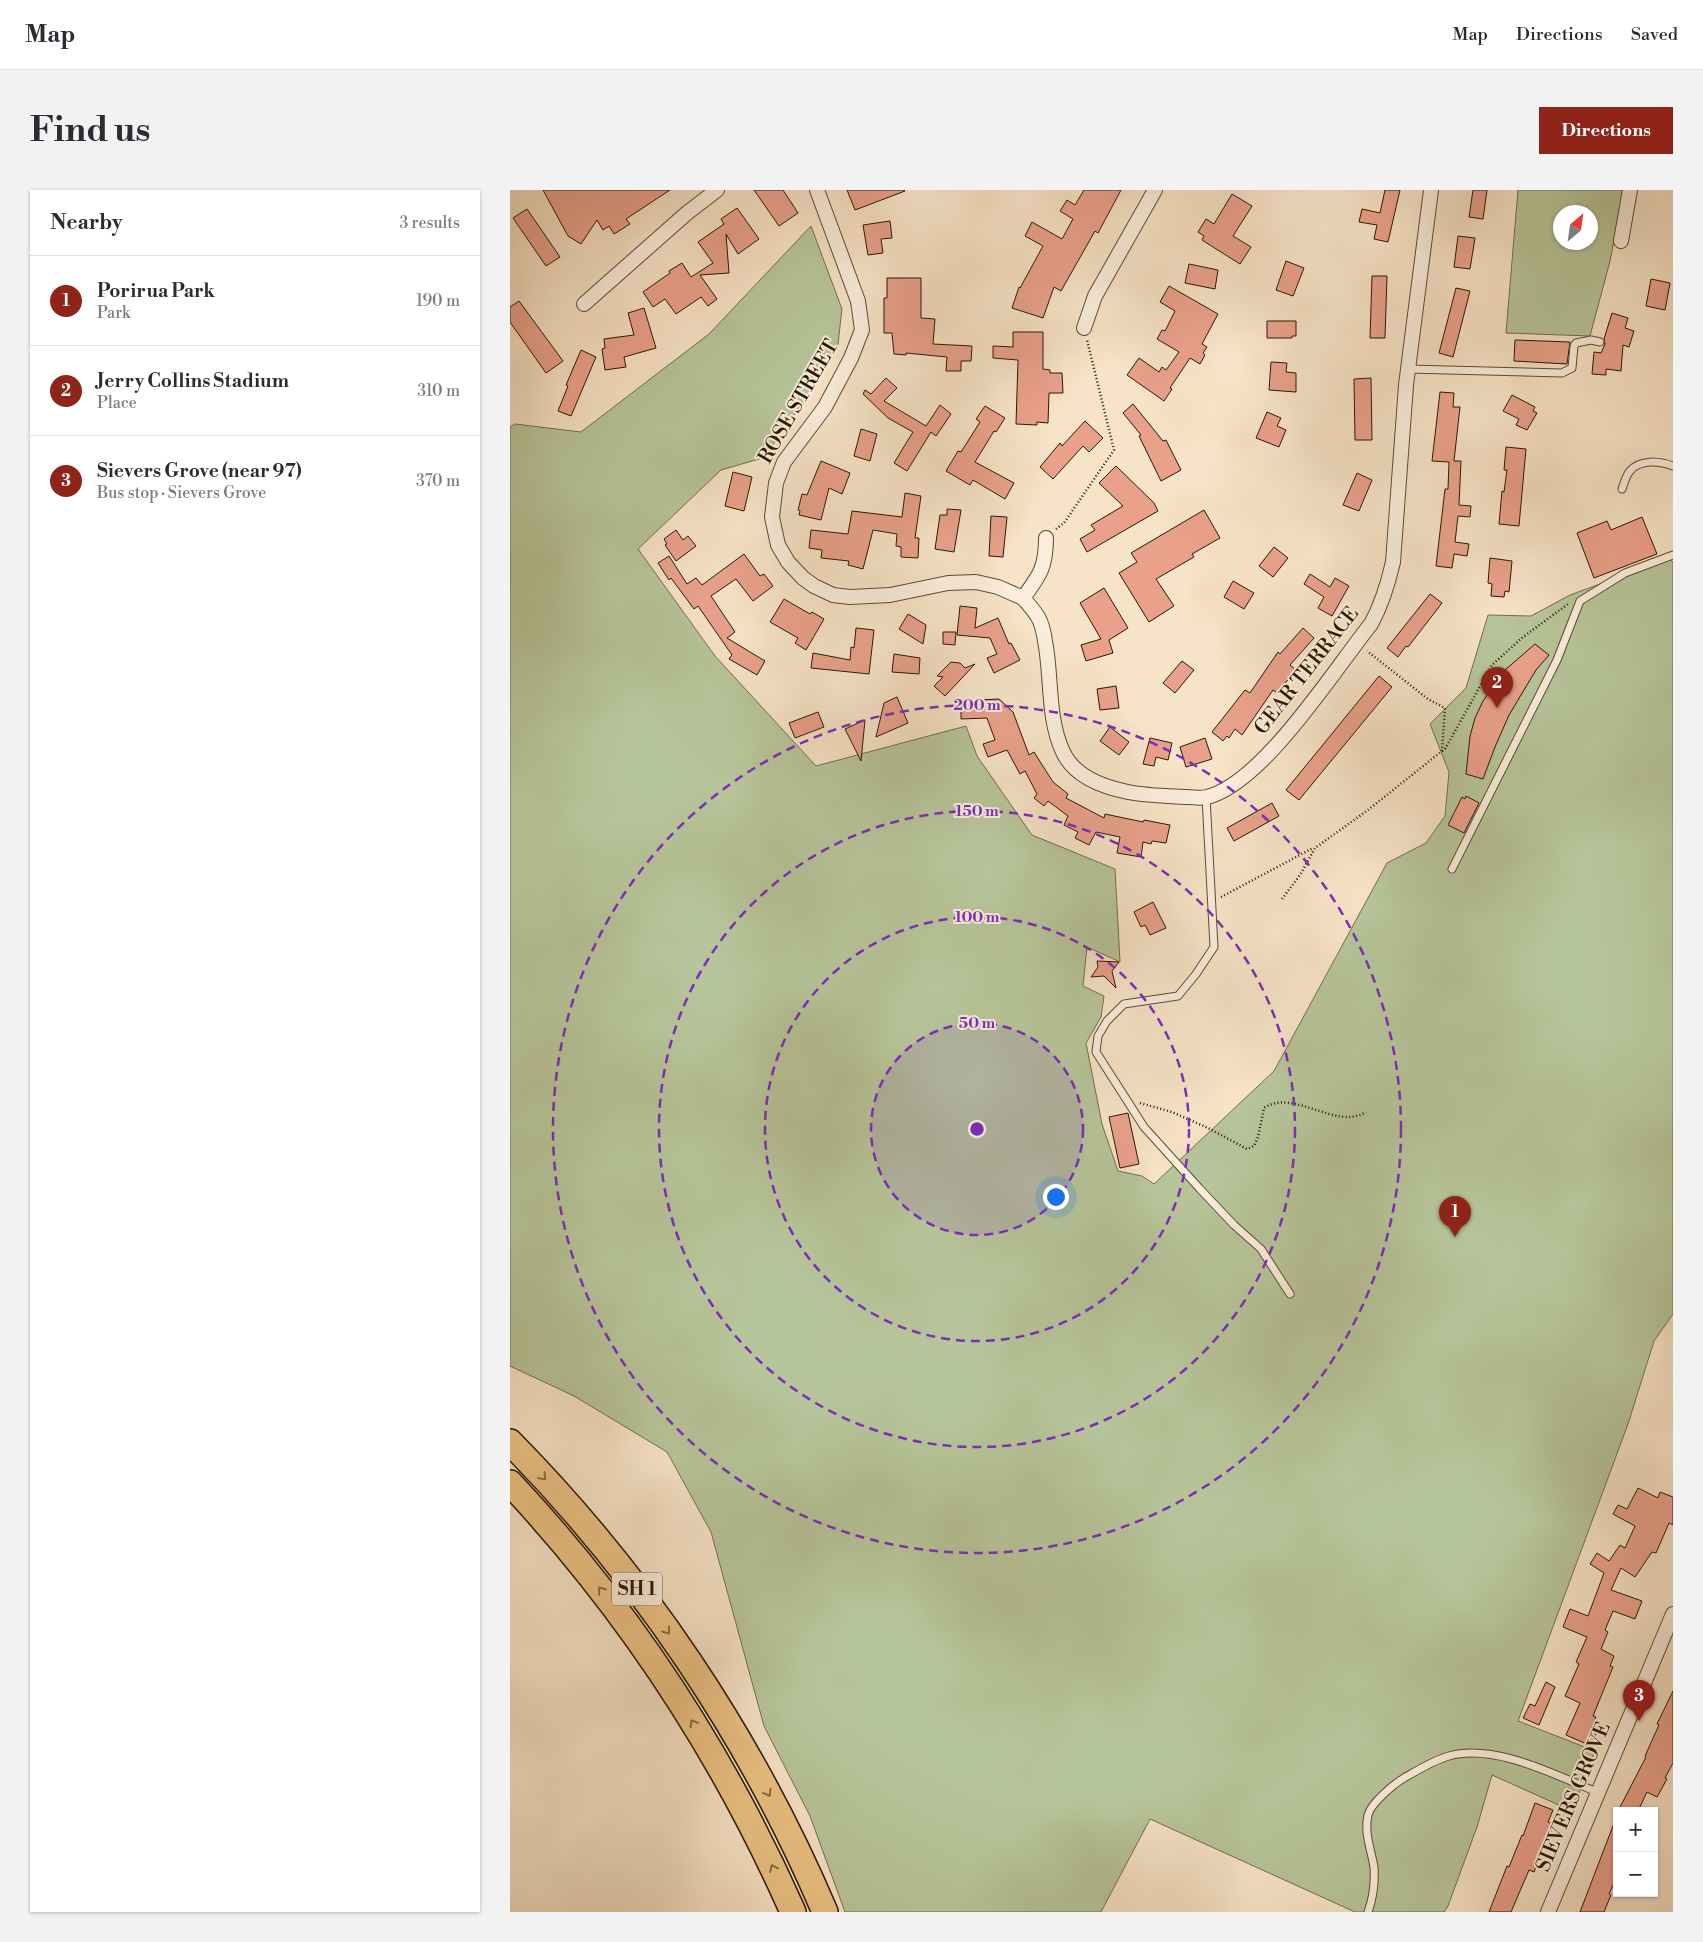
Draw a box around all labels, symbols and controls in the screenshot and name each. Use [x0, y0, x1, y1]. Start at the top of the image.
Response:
text: Map [25, 20, 75, 50]
text: Map [1452, 23, 1488, 46]
text: Directions [1516, 23, 1603, 46]
text: Saved [1631, 23, 1678, 46]
button: Directions [1539, 107, 1673, 154]
text: Find us [30, 109, 150, 152]
north arrow [1553, 205, 1598, 250]
text: Nearby [50, 210, 123, 236]
text: 3 results [399, 213, 460, 233]
text: Porirua Park [97, 279, 215, 303]
text: 1 [62, 291, 70, 311]
text: 190 m [416, 291, 460, 311]
text: Park [97, 303, 130, 323]
street label: ROSE STREET [753, 335, 845, 469]
text: Jerry Collins Stadium [97, 369, 289, 393]
text: 2 [61, 381, 71, 401]
text: 310 m [417, 381, 460, 401]
text: Place [97, 393, 137, 413]
text: Sievers Grove (near 97) [97, 459, 302, 483]
text: 3 [61, 471, 71, 491]
text: 370 m [416, 471, 460, 491]
text: Bus stop · Sievers Grove [97, 483, 266, 503]
street label: GEAR TERRACE [1249, 602, 1365, 740]
pin: 2 [1481, 667, 1513, 708]
text: 200 m [953, 696, 1001, 715]
text: 150 m [955, 802, 999, 821]
text: 100 m [955, 908, 1000, 927]
text: 50 m [959, 1014, 995, 1033]
centre of rings [968, 1120, 986, 1138]
your location [1043, 1184, 1069, 1210]
pin: 1 [1439, 1196, 1471, 1237]
one-way arrow [538, 1471, 546, 1480]
road number: SH 1 [612, 1572, 662, 1606]
one-way arrow [598, 1587, 606, 1596]
one-way arrow [661, 1625, 670, 1635]
pin: 3 [1623, 1680, 1655, 1721]
street label: SIEVERS GROVE [1531, 1718, 1617, 1876]
one-way arrow [690, 1719, 700, 1728]
one-way arrow [762, 1788, 772, 1797]
map controls [1613, 1807, 1658, 1897]
button: + [1613, 1807, 1658, 1852]
button: − [1613, 1852, 1658, 1897]
one-way arrow [769, 1864, 779, 1873]

